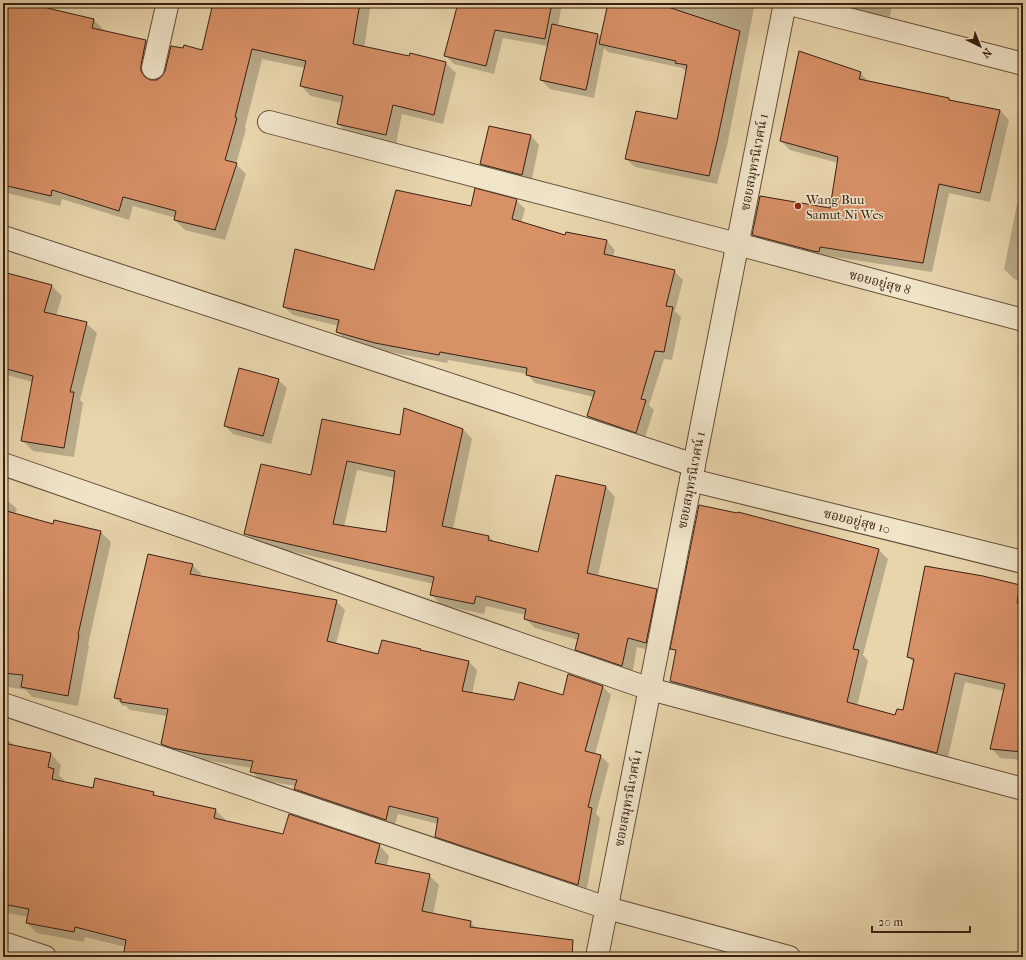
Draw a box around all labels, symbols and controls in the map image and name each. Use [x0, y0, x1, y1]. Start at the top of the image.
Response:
north arrow [960, 26, 1000, 66]
text: N [979, 45, 994, 61]
street label: ซอยสมุทรนิเวศน์ 1 [737, 112, 772, 212]
place label: Wang Buu Samut Ni Wes [805, 192, 884, 222]
marker: Wang Buu Samut Ni Wes [793, 201, 803, 211]
street label: ซอยอยู่สุข 8 [847, 267, 912, 298]
street label: ซอยสมุทรนิเวศน์ 1 [674, 430, 709, 530]
street label: ซอยอยู่สุข 10 [822, 505, 892, 538]
street label: ซอยสมุทรนิเวศน์ 1 [611, 748, 646, 848]
scale bar [872, 908, 970, 934]
text: 20 m [878, 915, 903, 929]

